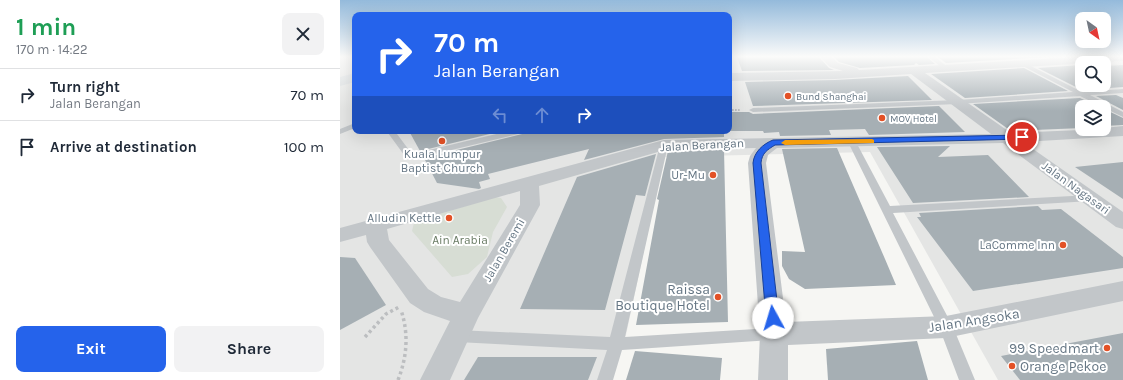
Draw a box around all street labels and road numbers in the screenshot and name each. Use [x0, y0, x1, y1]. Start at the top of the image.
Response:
street label: Jalan Berangan [660, 136, 744, 154]
street label: Jalan Nagasari [1039, 159, 1113, 217]
street label: Jalan Beremi [480, 216, 528, 284]
street label: Jalan Angsoka [927, 305, 1021, 336]

